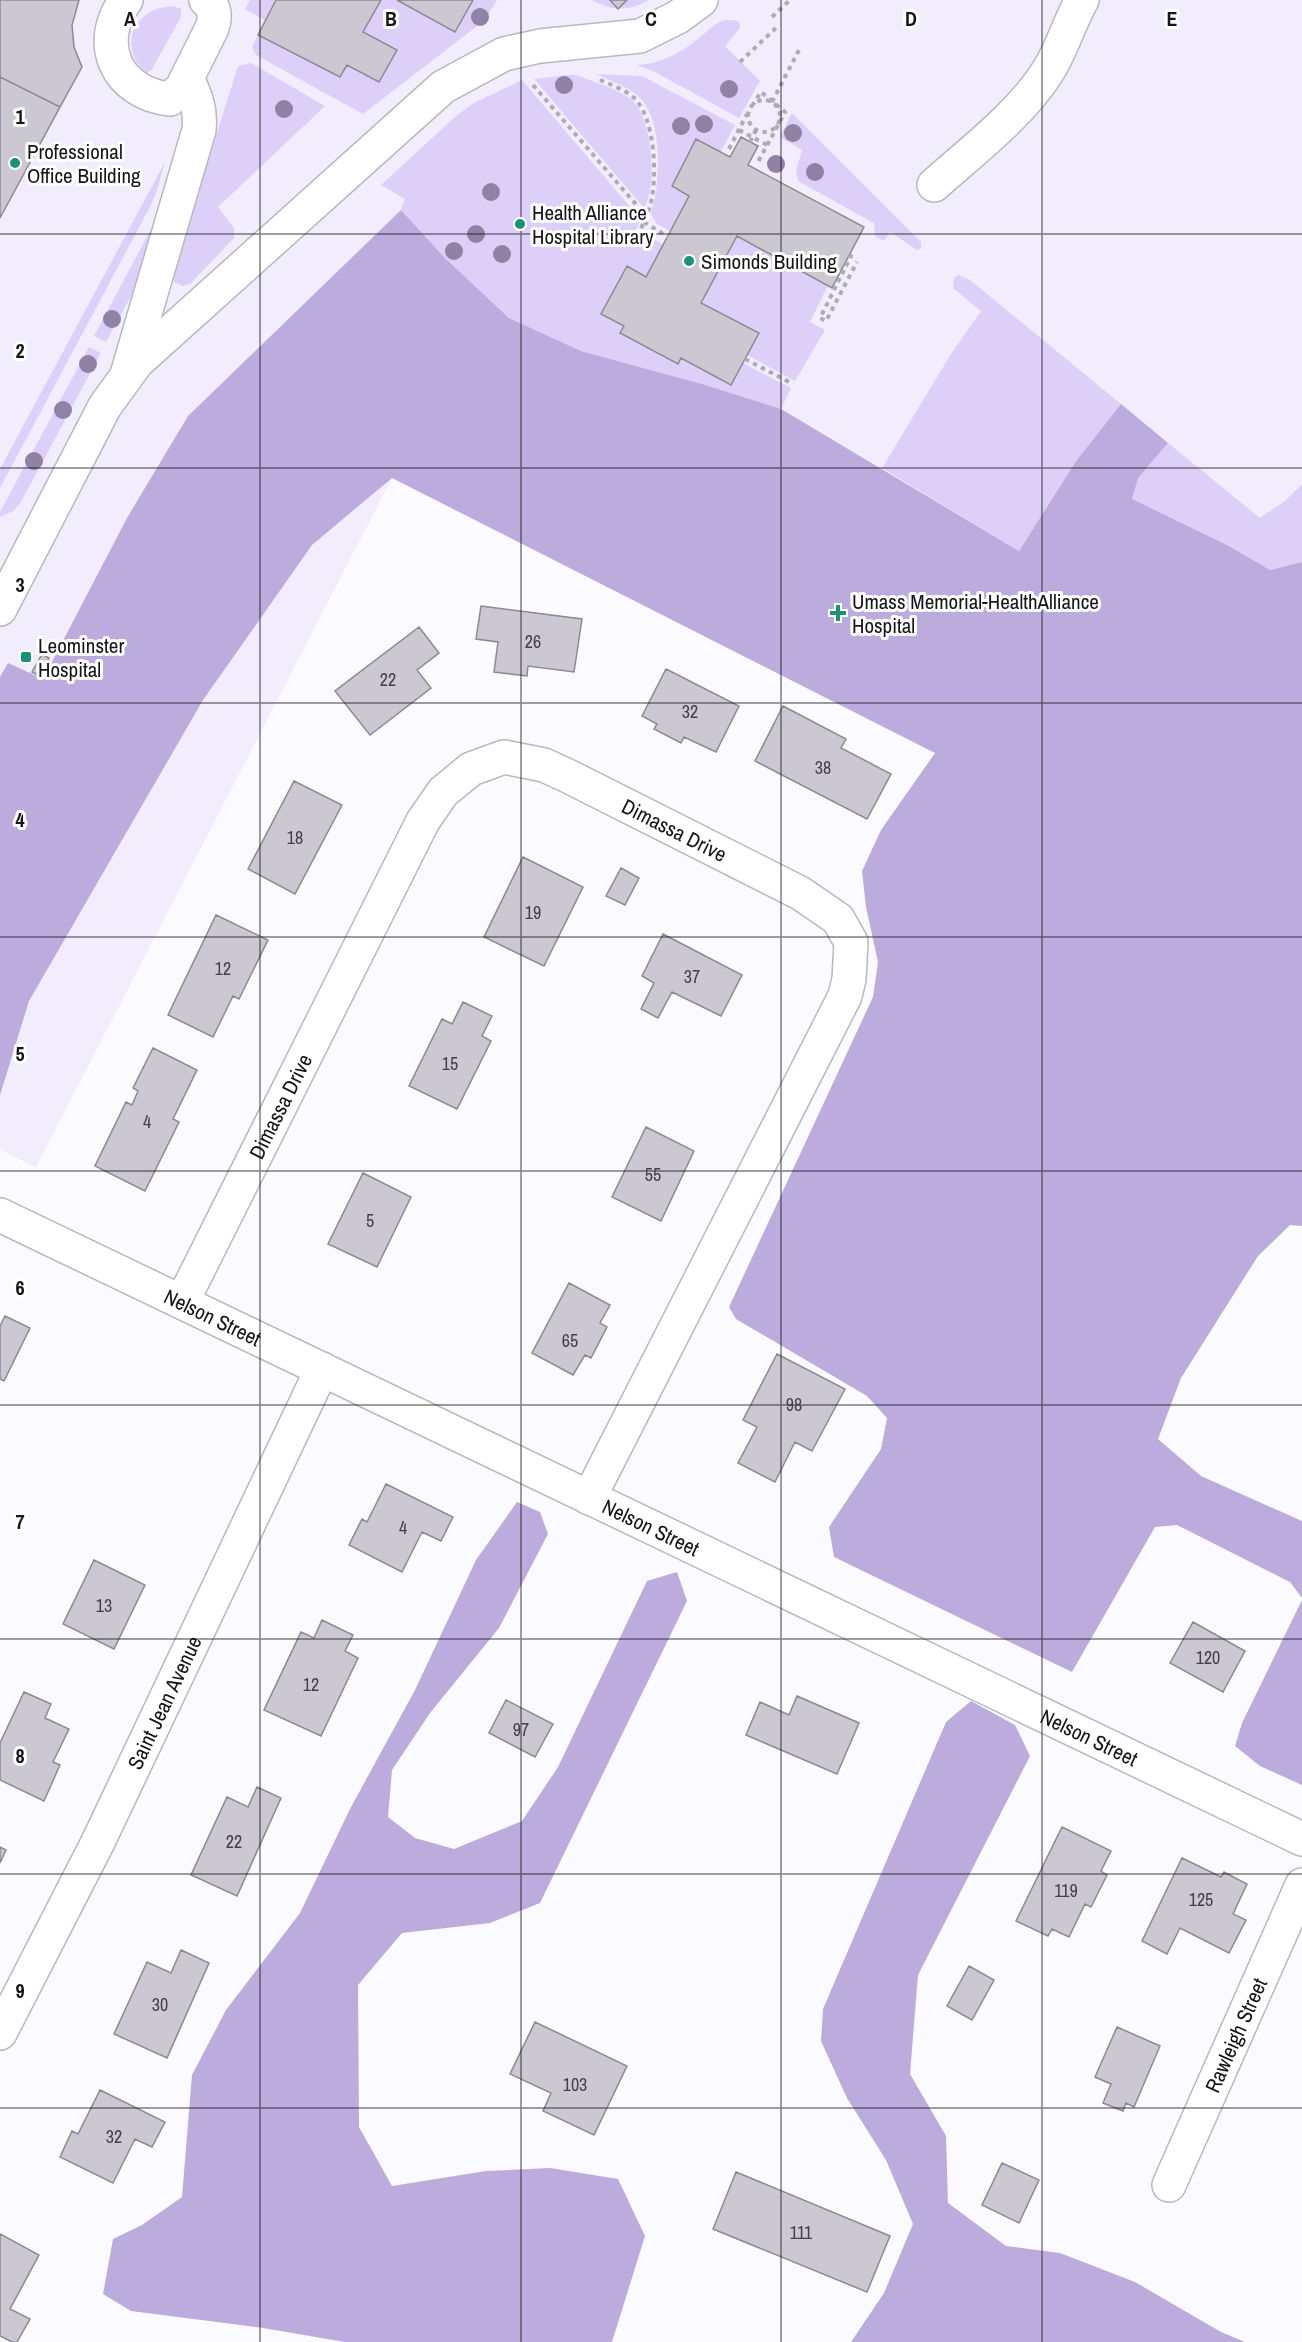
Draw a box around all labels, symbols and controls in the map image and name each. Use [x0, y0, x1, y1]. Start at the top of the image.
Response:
text: A [124, 5, 136, 32]
text: B [385, 5, 397, 32]
text: C [645, 5, 657, 32]
text: D [905, 5, 917, 32]
text: E [1167, 5, 1178, 32]
text: 1 [15, 103, 25, 130]
place label: Professional Office Building [27, 137, 141, 190]
marker: Professional Office Building [8, 156, 22, 170]
place label: Health Alliance Hospital Library [532, 198, 654, 251]
marker: Health Alliance Hospital Library [513, 217, 527, 231]
place label: Simonds Building [701, 247, 837, 276]
marker: Simonds Building [682, 254, 696, 268]
text: 2 [15, 337, 25, 364]
text: 3 [15, 571, 25, 598]
place label: Umass Memorial-HealthAlliance Hospital [852, 587, 1099, 640]
marker: Umass Memorial-HealthAlliance Hospital [829, 604, 847, 622]
house number: 26 [525, 629, 541, 654]
place label: Leominster Hospital [38, 631, 124, 684]
marker: Leominster Hospital [19, 650, 33, 664]
house number: 22 [380, 667, 396, 692]
house number: 32 [682, 699, 698, 724]
house number: 38 [815, 755, 831, 780]
street label: Dimassa Drive [617, 791, 732, 868]
text: 4 [15, 806, 25, 833]
house number: 18 [287, 825, 303, 850]
house number: 19 [525, 900, 541, 925]
house number: 12 [215, 956, 231, 981]
house number: 37 [684, 964, 700, 989]
text: 5 [15, 1040, 25, 1067]
street label: Dimassa Drive [242, 1049, 319, 1164]
house number: 15 [442, 1051, 458, 1076]
house number: 4 [143, 1109, 151, 1134]
house number: 55 [645, 1162, 661, 1187]
house number: 5 [366, 1208, 374, 1233]
text: 6 [15, 1274, 25, 1301]
street label: Nelson Street [159, 1281, 266, 1353]
house number: 65 [562, 1328, 578, 1353]
house number: 98 [786, 1392, 802, 1417]
street label: Nelson Street [598, 1491, 705, 1563]
text: 7 [15, 1508, 25, 1535]
house number: 4 [399, 1515, 407, 1540]
house number: 13 [96, 1593, 112, 1618]
street label: Saint Jean Avenue [120, 1631, 208, 1774]
house number: 120 [1196, 1645, 1220, 1670]
house number: 12 [303, 1672, 319, 1697]
street label: Nelson Street [1036, 1701, 1143, 1773]
house number: 97 [513, 1717, 529, 1742]
text: 8 [15, 1742, 25, 1769]
house number: 22 [226, 1829, 242, 1854]
house number: 119 [1054, 1878, 1078, 1903]
house number: 125 [1189, 1887, 1213, 1912]
street label: Rawleigh Street [1197, 1973, 1274, 2097]
text: 9 [15, 1977, 25, 2004]
house number: 30 [152, 1992, 168, 2017]
house number: 103 [563, 2072, 587, 2097]
house number: 32 [106, 2124, 122, 2149]
house number: 111 [790, 2220, 813, 2245]

